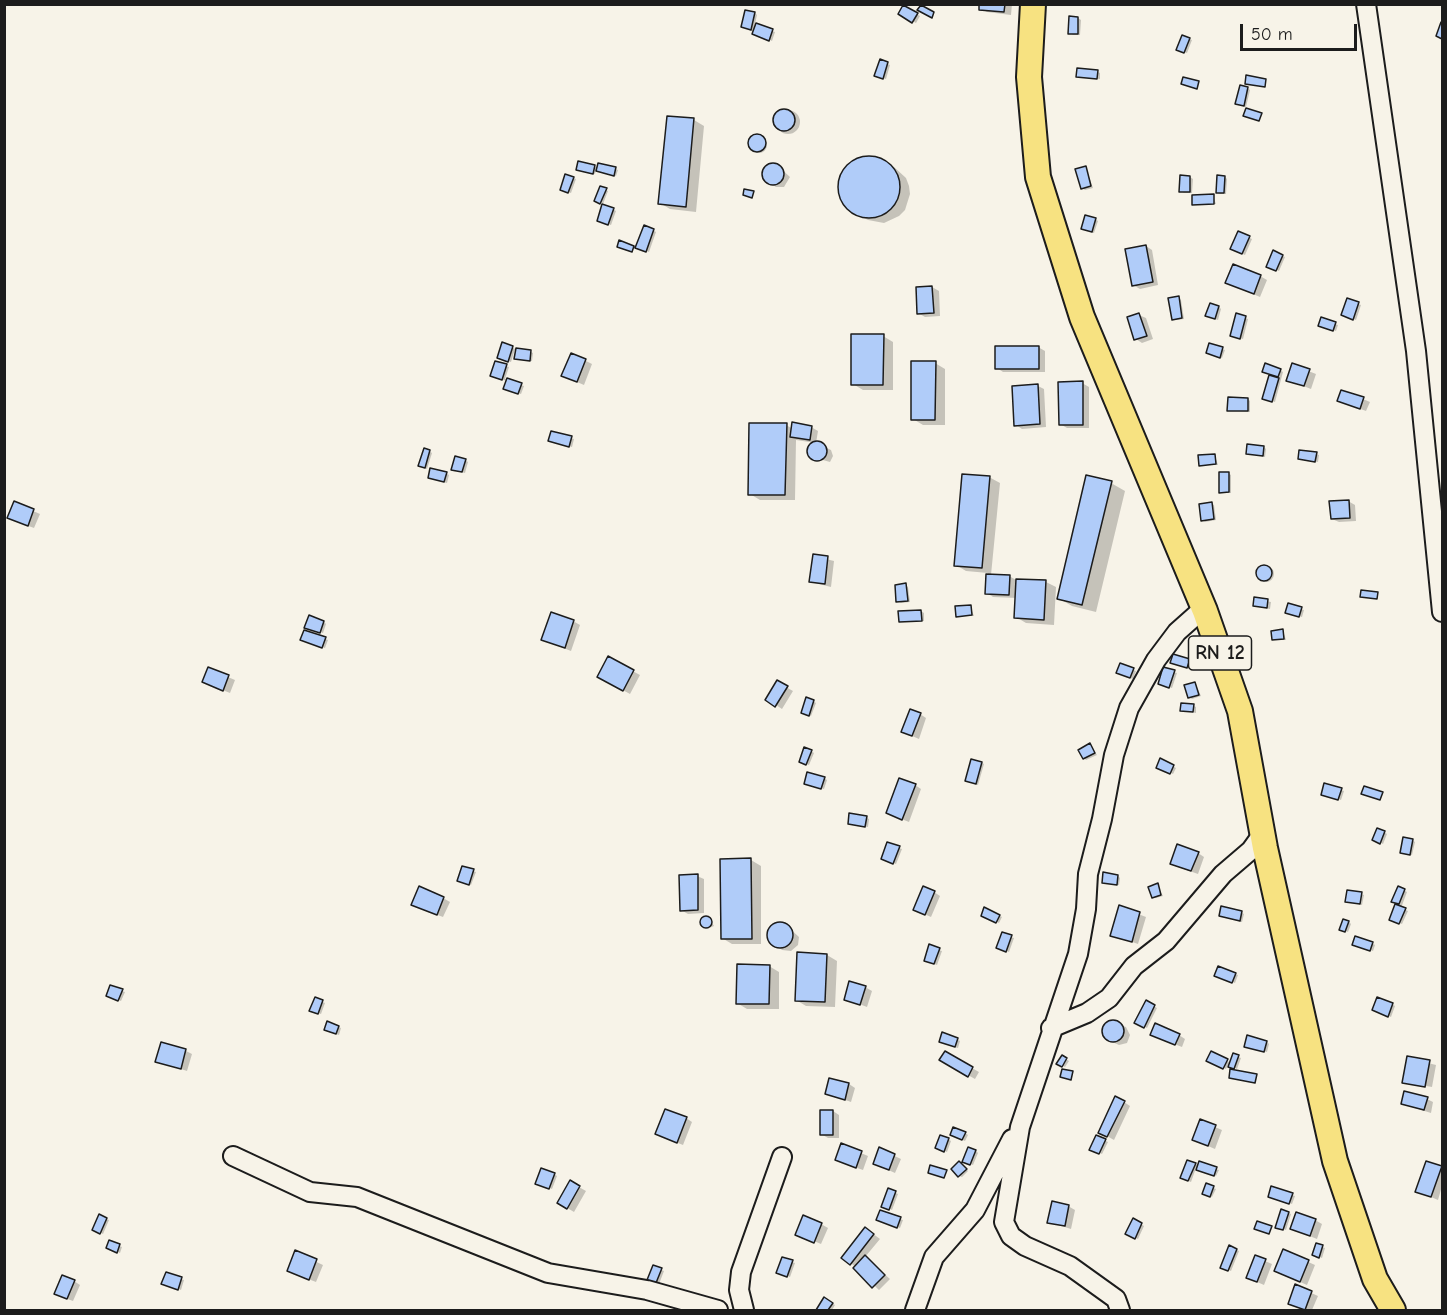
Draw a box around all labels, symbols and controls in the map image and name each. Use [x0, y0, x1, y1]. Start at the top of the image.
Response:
scale bar [1243, 12, 1360, 50]
text: 50 m [1251, 24, 1293, 45]
road number: RN 12 [1188, 636, 1252, 670]

